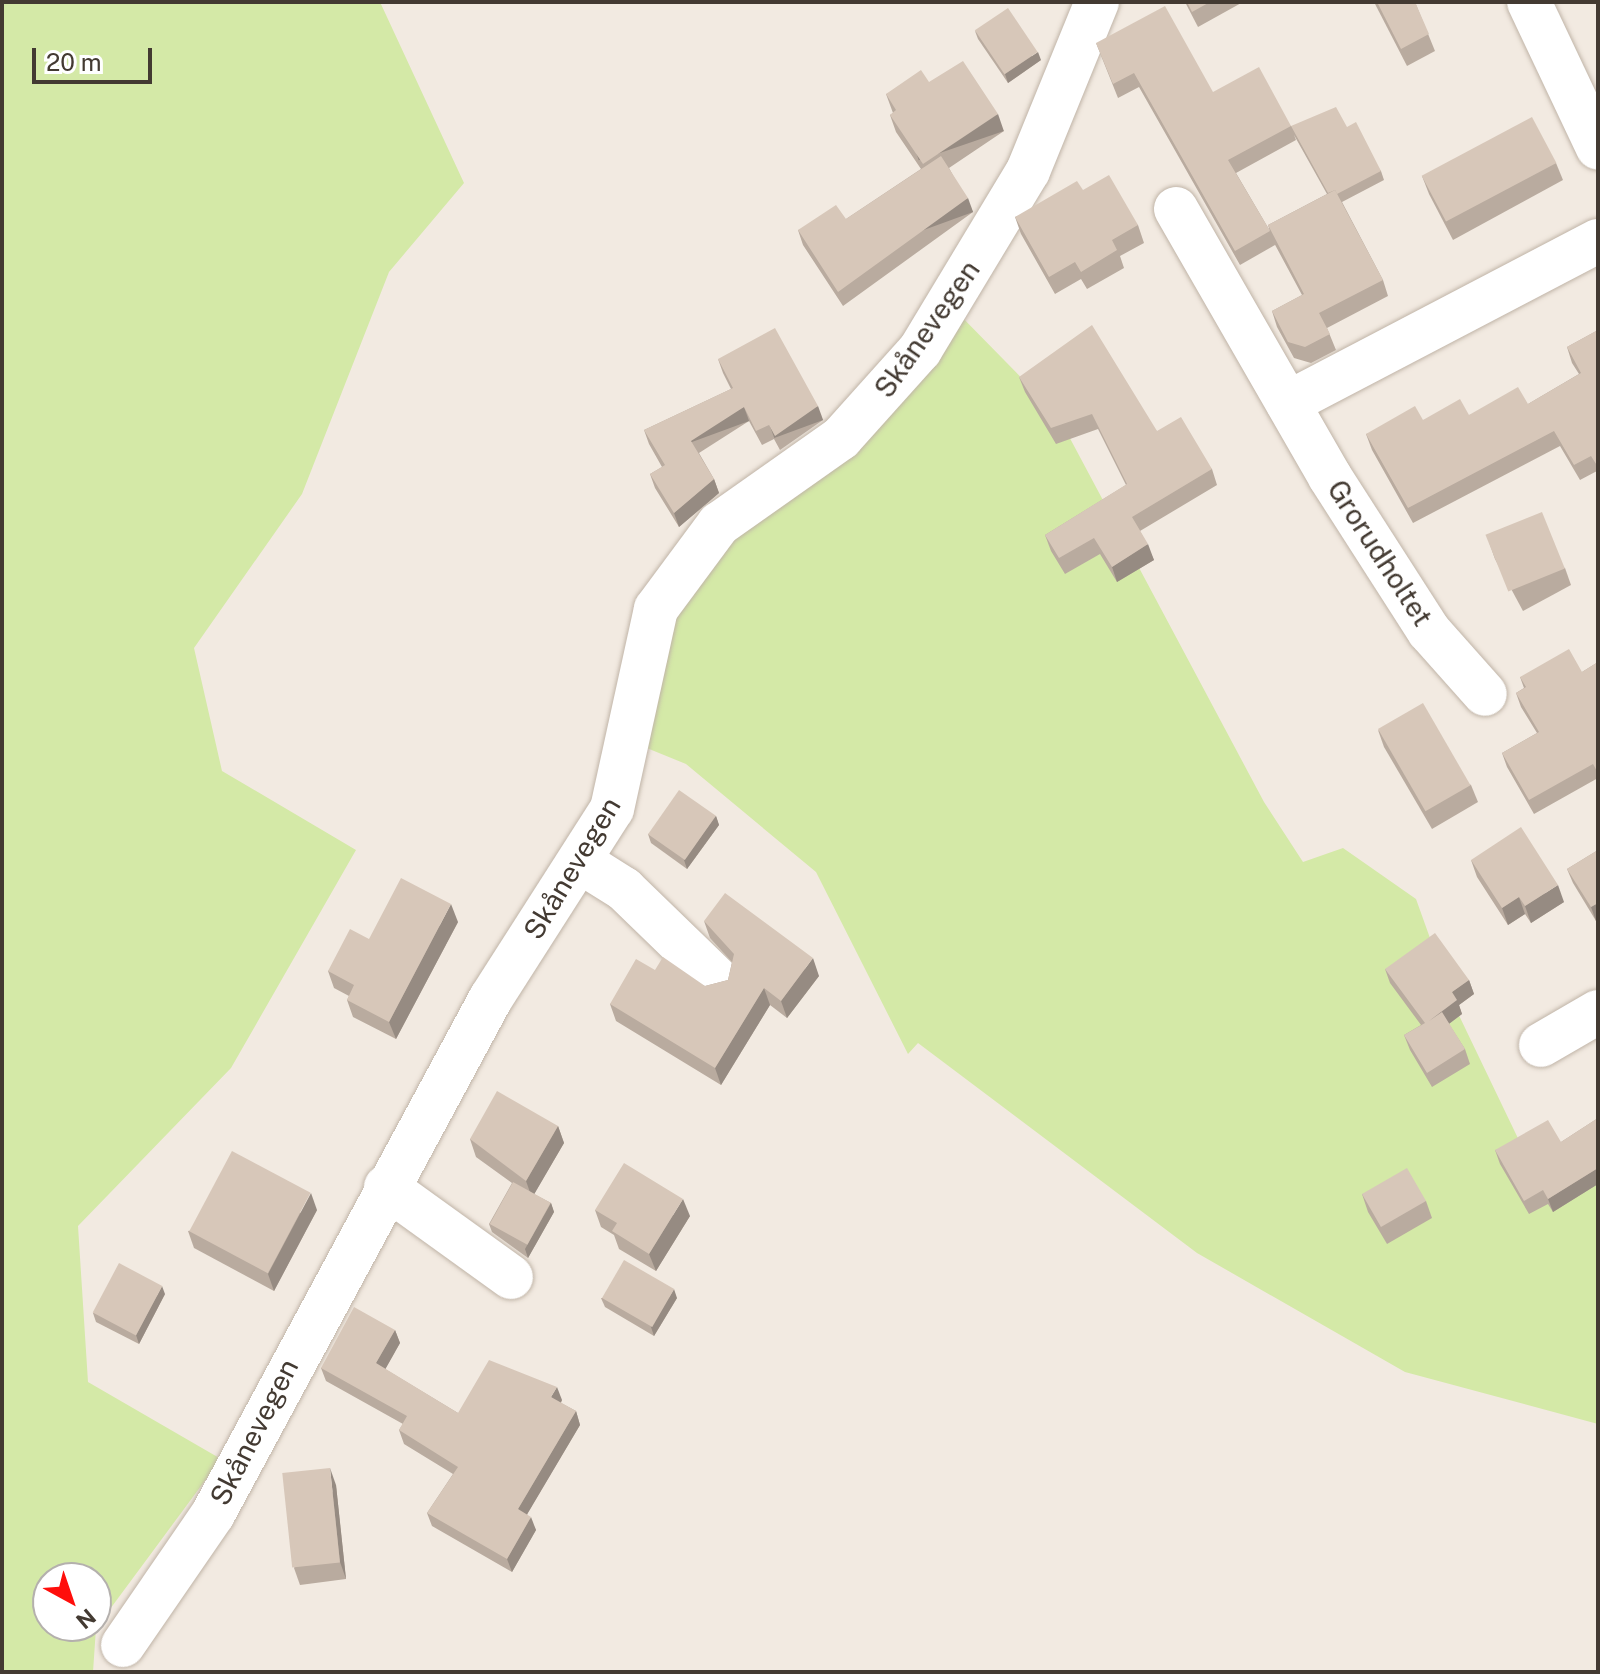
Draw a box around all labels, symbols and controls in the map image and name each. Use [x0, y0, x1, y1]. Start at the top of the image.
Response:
scale bar [36, 32, 156, 82]
text: 20 m [46, 48, 102, 76]
street label: Skånevegen [867, 254, 987, 404]
street label: Grorudholtet [1320, 474, 1440, 632]
street label: Skånevegen [516, 791, 628, 945]
street label: Skånevegen [203, 1353, 305, 1511]
north arrow [32, 1562, 112, 1642]
text: N [71, 1603, 101, 1634]

